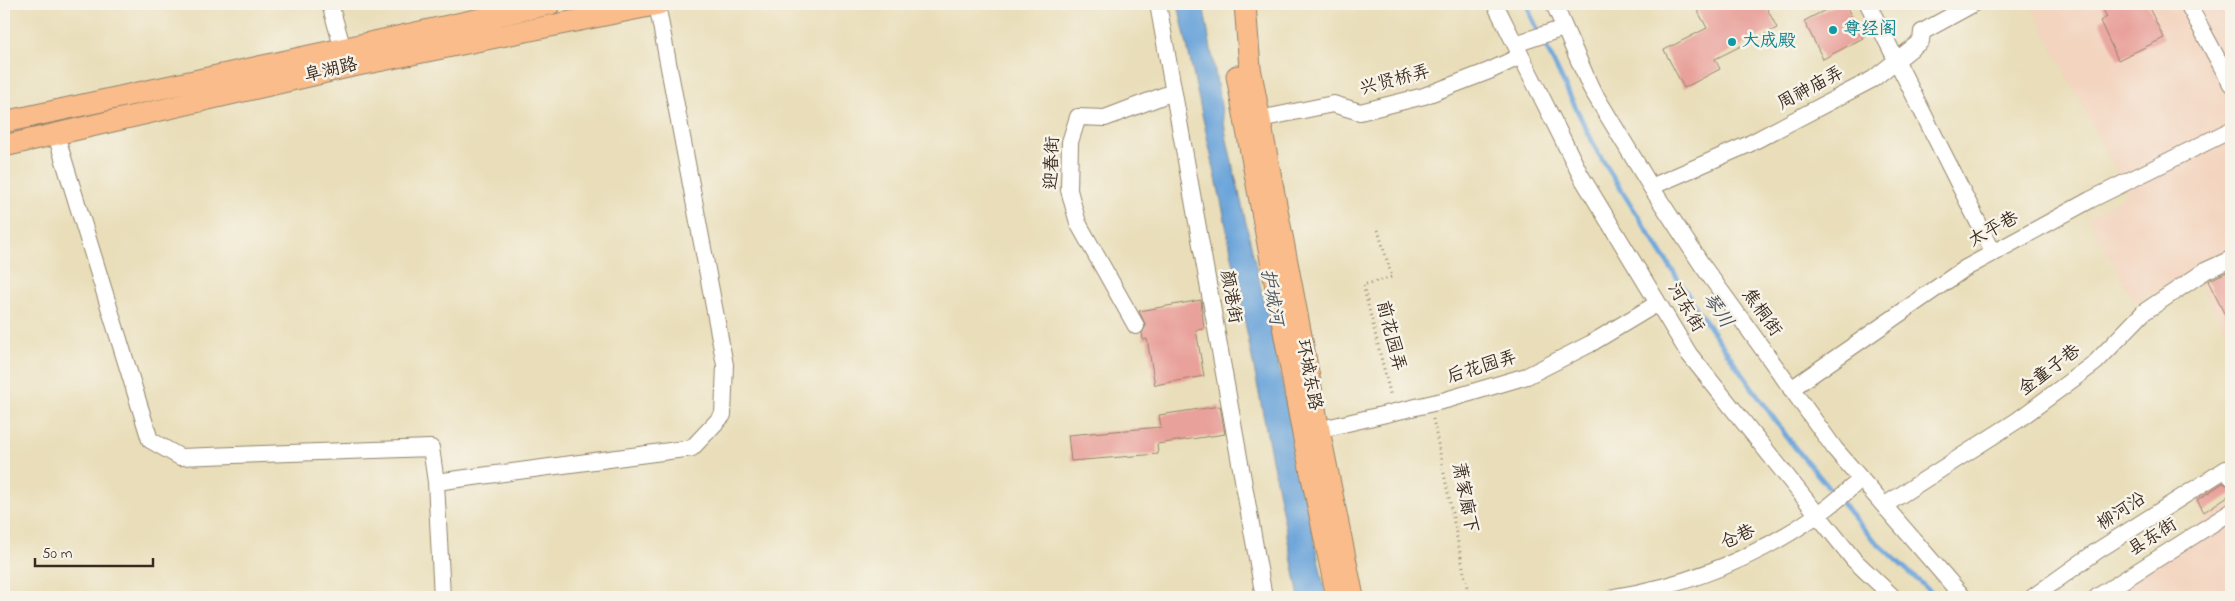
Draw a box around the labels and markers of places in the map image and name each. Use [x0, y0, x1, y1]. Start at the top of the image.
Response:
place label: 尊经阁 [1843, 17, 1897, 43]
marker: 尊经阁 [1827, 24, 1839, 36]
place label: 大成殿 [1742, 29, 1796, 55]
marker: 大成殿 [1726, 36, 1738, 48]

